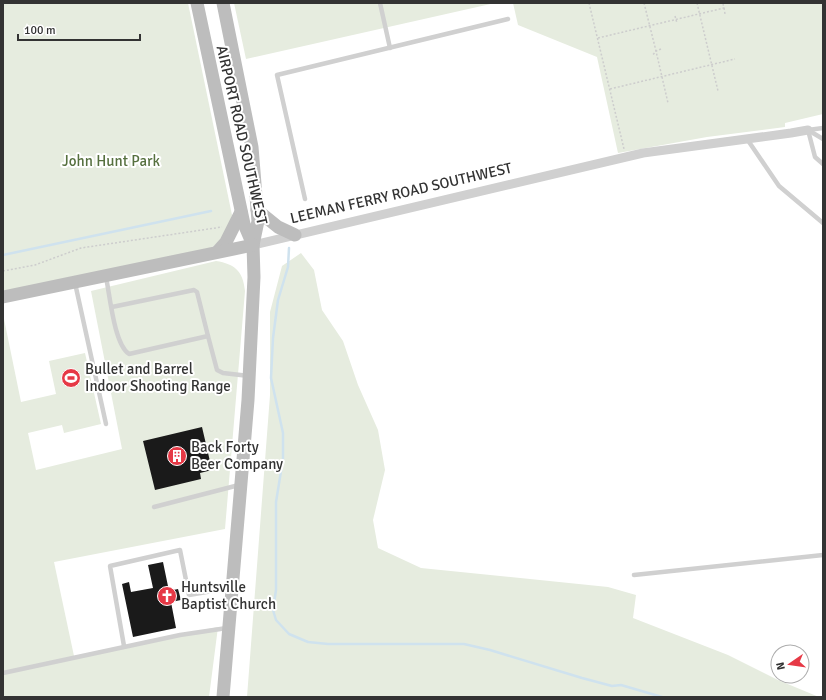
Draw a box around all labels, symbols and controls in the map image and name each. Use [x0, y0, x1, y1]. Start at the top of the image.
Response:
scale bar [18, 16, 140, 42]
text: 100 m [24, 23, 56, 38]
street label: AIRPORT ROAD SOUTHWEST [213, 44, 272, 227]
park label: John Hunt Park [62, 152, 161, 170]
street label: LEEMAN FERRY ROAD SOUTHWEST [288, 159, 514, 227]
place label: Bullet and Barrel Indoor Shooting Range [85, 360, 231, 395]
sports icon: Bullet and Barrel Indoor Shooting Range [60, 367, 82, 389]
place label: Back Forty Beer Company [191, 438, 283, 473]
building icon: Back Forty Beer Company [166, 445, 188, 467]
place label: Huntsville Baptist Church [181, 578, 276, 613]
church icon: Huntsville Baptist Church [156, 585, 178, 607]
north arrow [770, 644, 810, 684]
text: N [774, 661, 788, 671]

